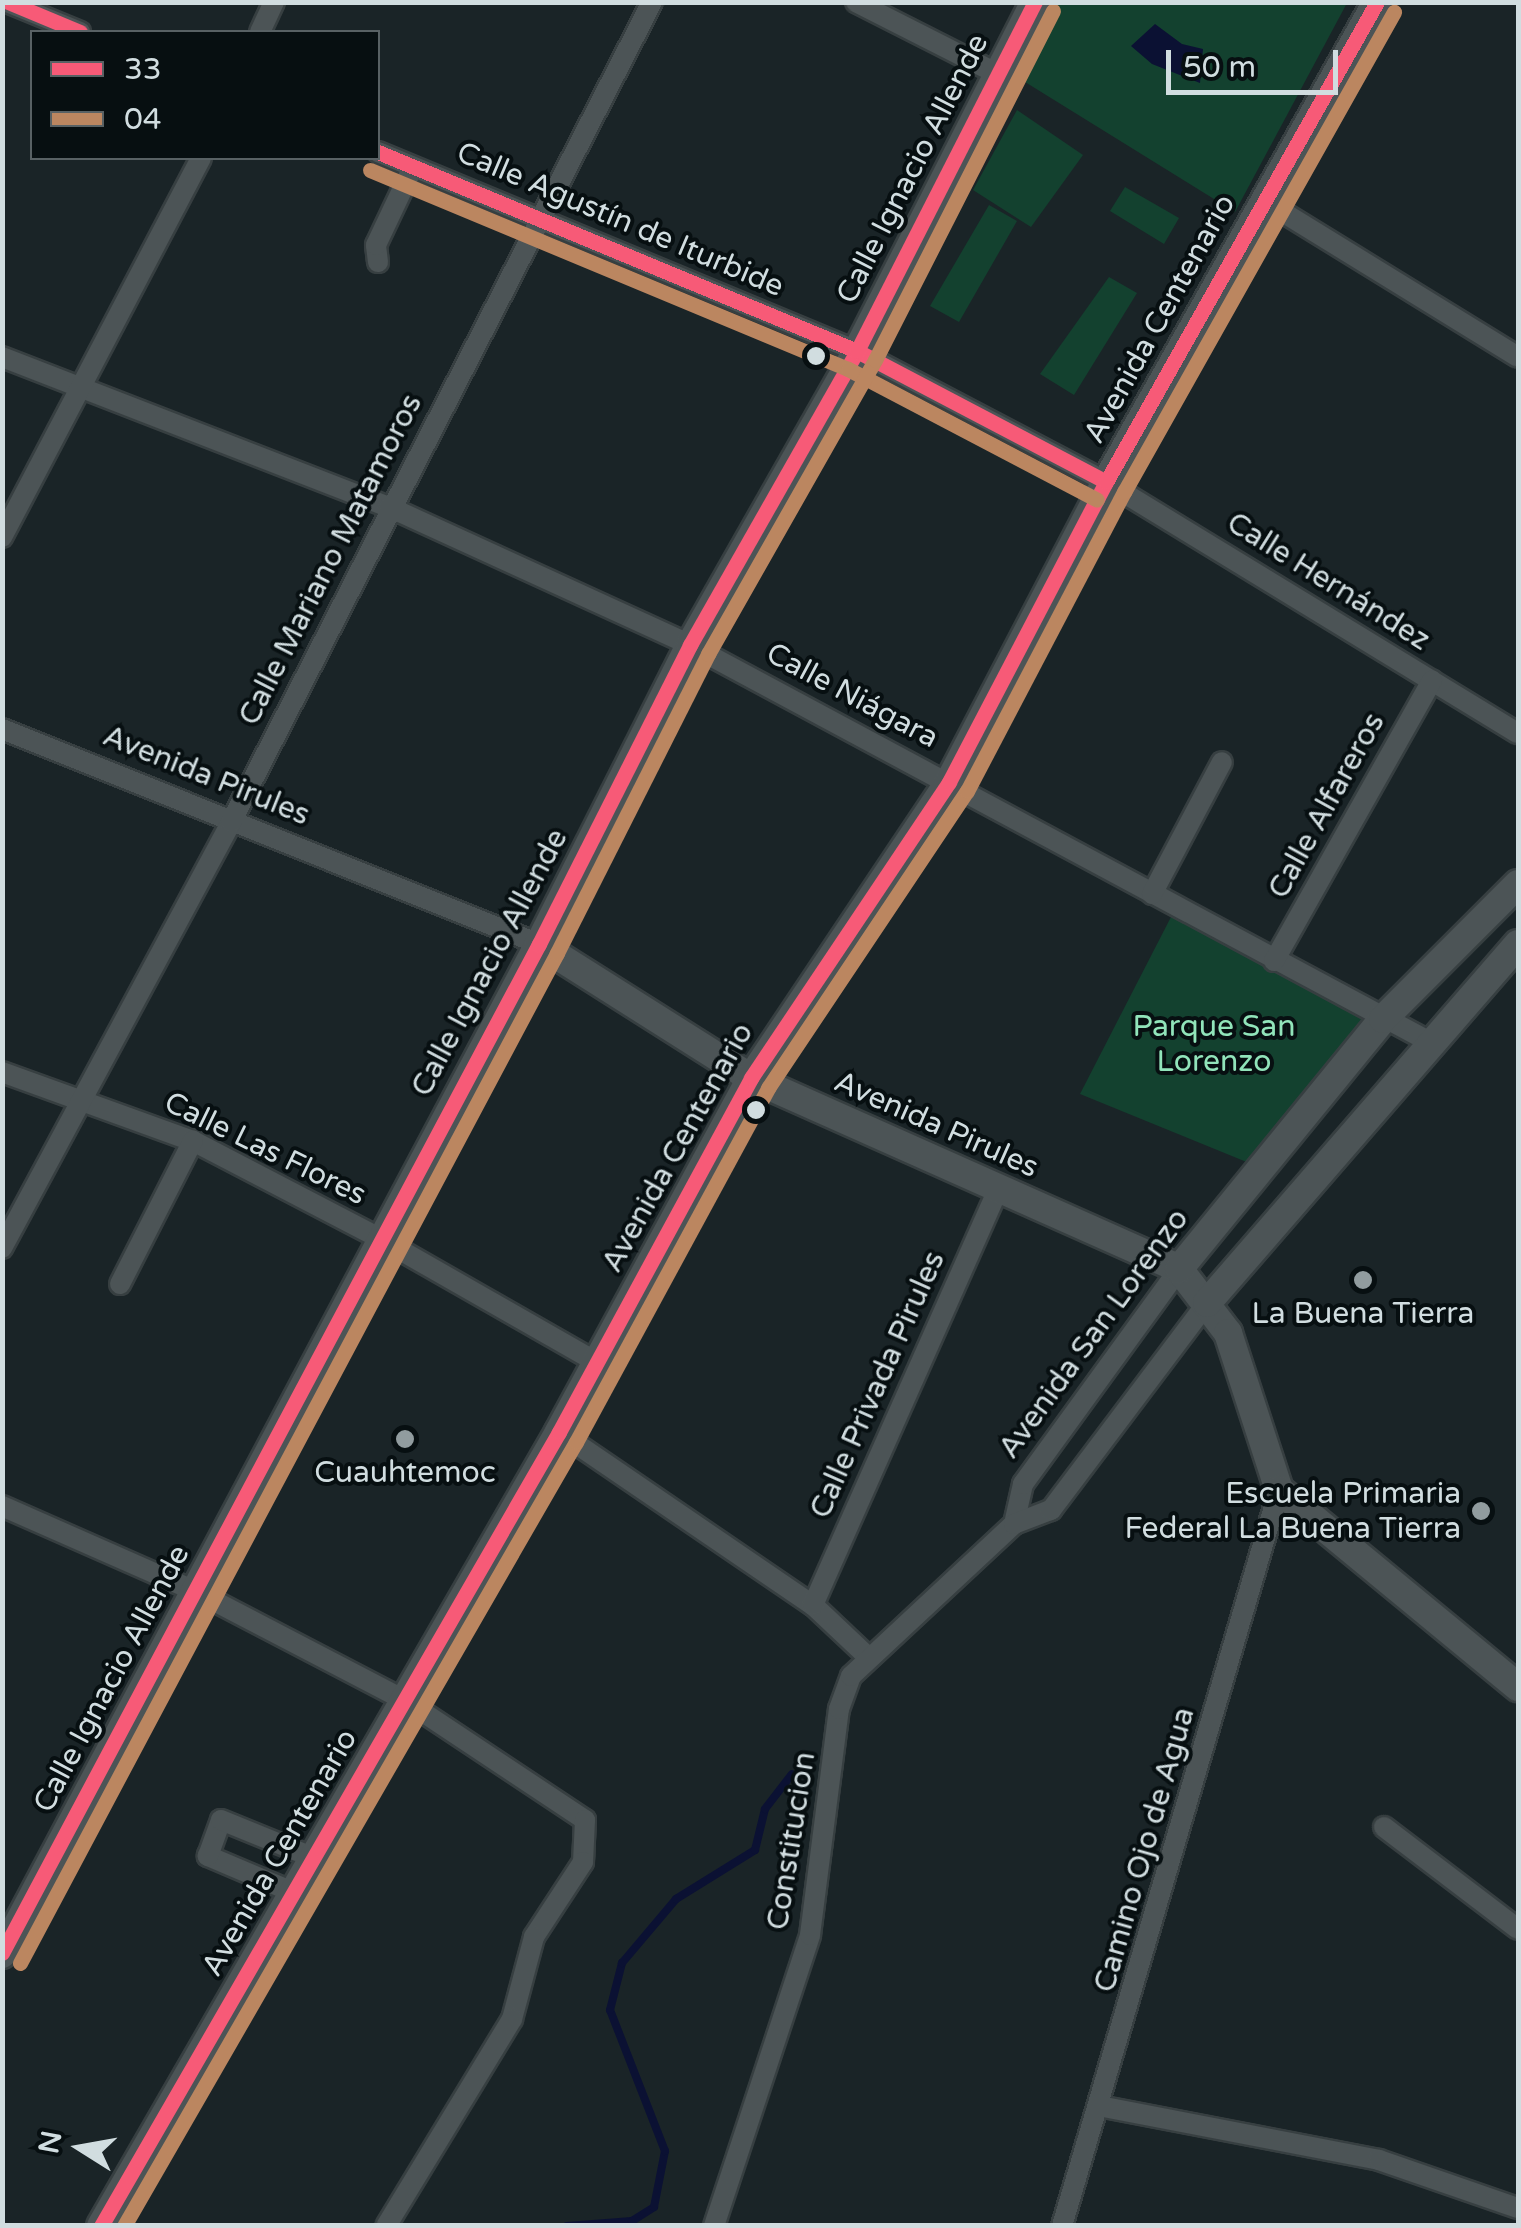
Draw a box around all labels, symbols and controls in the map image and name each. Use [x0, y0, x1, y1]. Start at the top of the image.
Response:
street label: Calle Ignacio Allende [829, 28, 997, 310]
legend [30, 30, 380, 160]
scale bar [1171, 30, 1344, 92]
text: 50 m [1183, 49, 1256, 86]
text: 33 [124, 51, 162, 88]
text: 04 [124, 101, 162, 138]
street label: Calle Agustín de Iturbide [451, 135, 789, 305]
street label: Avenida Centenario [1077, 188, 1243, 450]
unlabelled marker [806, 346, 826, 366]
street label: Calle Mariano Matamoros [232, 388, 430, 732]
street label: Calle Hernández [1220, 505, 1436, 659]
street label: Calle Niágara [760, 636, 944, 756]
street label: Calle Alfareros [1261, 707, 1393, 905]
street label: Avenida Pirules [98, 718, 314, 834]
street label: Calle Ignacio Allende [404, 823, 576, 1103]
park label: Parque San Lorenzo [1133, 1009, 1295, 1080]
street label: Avenida Centenario [595, 1017, 761, 1279]
street label: Avenida Pirules [829, 1064, 1043, 1186]
street label: Calle Las Flores [158, 1085, 372, 1213]
unlabelled marker [746, 1100, 766, 1120]
street label: Avenida San Lorenzo [991, 1202, 1197, 1466]
street label: Calle Privada Pirules [803, 1246, 953, 1524]
marker: La Buena Tierra [1352, 1269, 1374, 1291]
place label: La Buena Tierra [1252, 1296, 1474, 1332]
marker: Cuauhtemoc [394, 1428, 416, 1450]
place label: Cuauhtemoc [314, 1455, 496, 1491]
place label: Escuela Primaria Federal La Buena Tierra [1124, 1476, 1461, 1546]
marker: Escuela Primaria Federal La Buena Tierra [1470, 1500, 1492, 1522]
street label: Calle Ignacio Allende [26, 1539, 198, 1819]
street label: Camino Ojo de Agua [1087, 1703, 1203, 1997]
street label: Avenida Centenario [195, 1723, 365, 1983]
street label: Constitucion [760, 1749, 824, 1933]
north arrow [30, 2098, 130, 2198]
text: N [32, 2128, 69, 2157]

